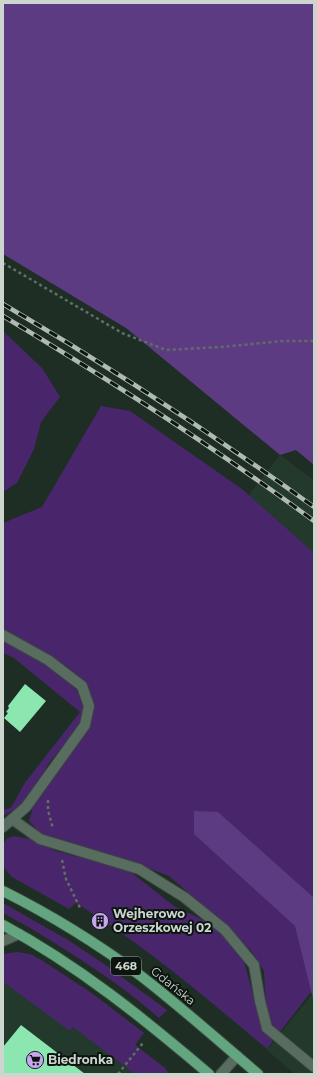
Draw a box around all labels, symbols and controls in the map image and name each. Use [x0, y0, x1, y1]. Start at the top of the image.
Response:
place label: Wejherowo Orzeszkowej 02 [113, 906, 211, 935]
building icon: Wejherowo Orzeszkowej 02 [90, 911, 110, 931]
road number: 468 [111, 957, 141, 975]
street label: Gdańska [148, 963, 198, 1008]
supermarket icon: Biedronka [25, 1050, 45, 1070]
place label: Biedronka [48, 1052, 113, 1067]

